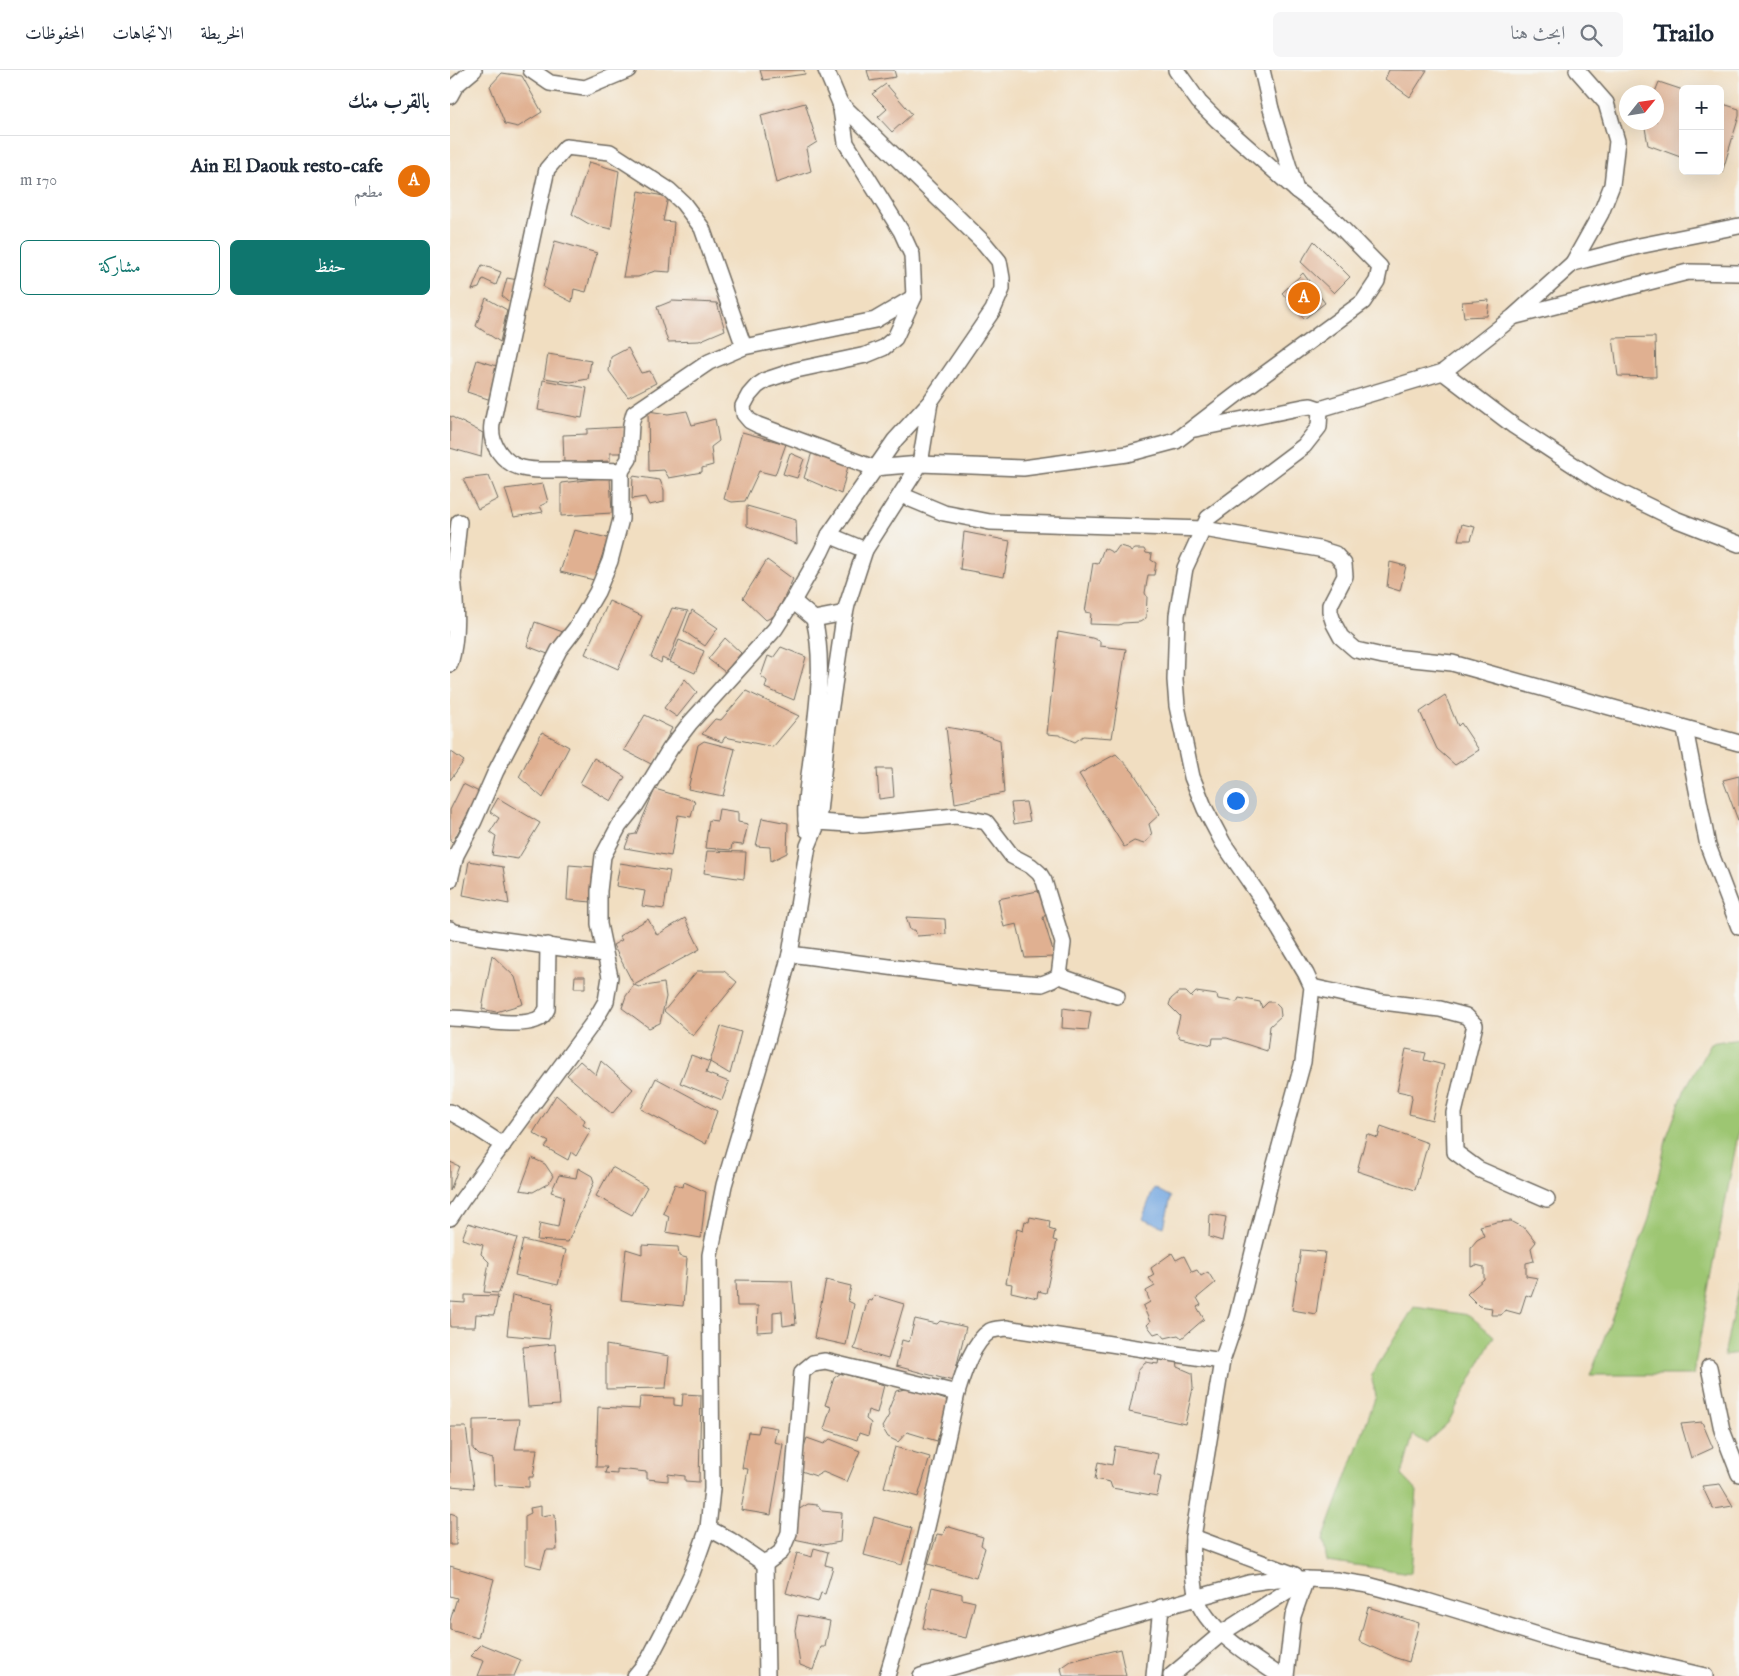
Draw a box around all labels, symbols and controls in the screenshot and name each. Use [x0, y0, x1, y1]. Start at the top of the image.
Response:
search box [1273, 12, 1623, 57]
text: Trailo [1653, 19, 1714, 50]
icon: search [1577, 21, 1605, 49]
text: ابحث هنا [1511, 22, 1565, 46]
text: المحفوظات [25, 23, 84, 46]
text: الاتجاهات [112, 23, 172, 46]
text: الخريطة [200, 23, 244, 46]
north arrow [1619, 85, 1664, 130]
map controls [1679, 85, 1724, 175]
button: + [1679, 85, 1724, 130]
text: بالقرب منك [348, 89, 430, 116]
button: − [1679, 130, 1724, 175]
text: Ain El Daouk resto-cafe [191, 155, 383, 179]
text: 170 m [20, 171, 57, 191]
text: A [409, 171, 419, 191]
text: مطعم [354, 183, 383, 203]
button: مشاركة [20, 240, 220, 295]
button: حفظ [230, 240, 430, 295]
pin: A [1288, 279, 1320, 317]
your location [1223, 788, 1249, 814]

